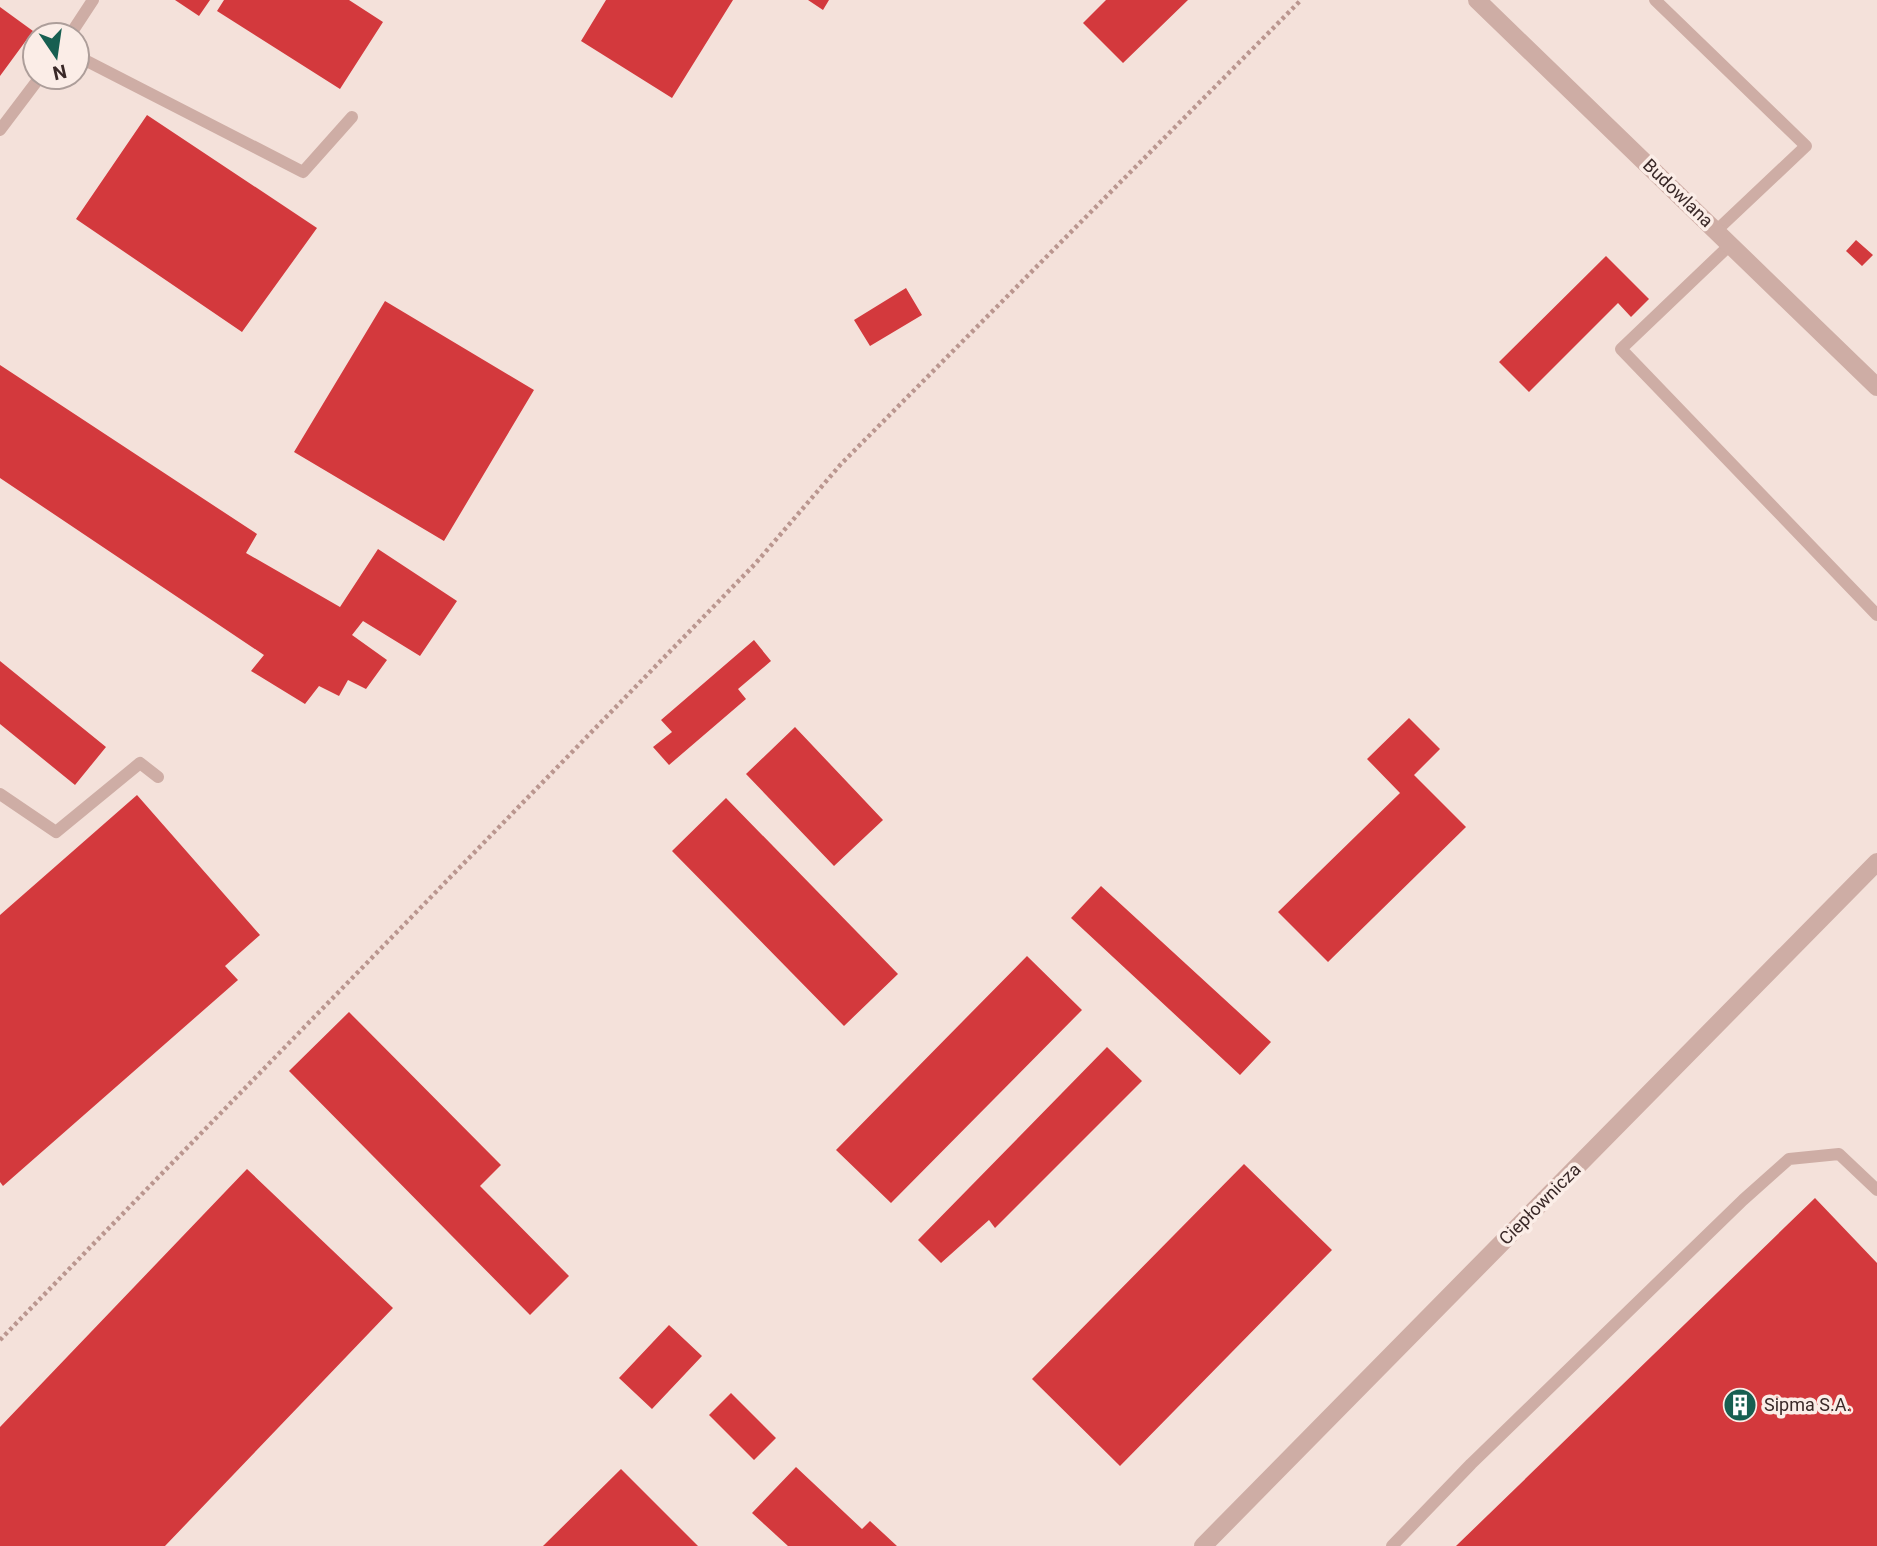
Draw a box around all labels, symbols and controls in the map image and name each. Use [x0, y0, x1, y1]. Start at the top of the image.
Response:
north arrow [21, 21, 91, 91]
text: N [51, 59, 69, 85]
street label: Budowlana [1639, 154, 1718, 231]
street label: Ciepłownicza [1494, 1158, 1585, 1249]
building icon: Sipma S.A. [1721, 1386, 1759, 1424]
place label: Sipma S.A. [1764, 1394, 1851, 1415]

